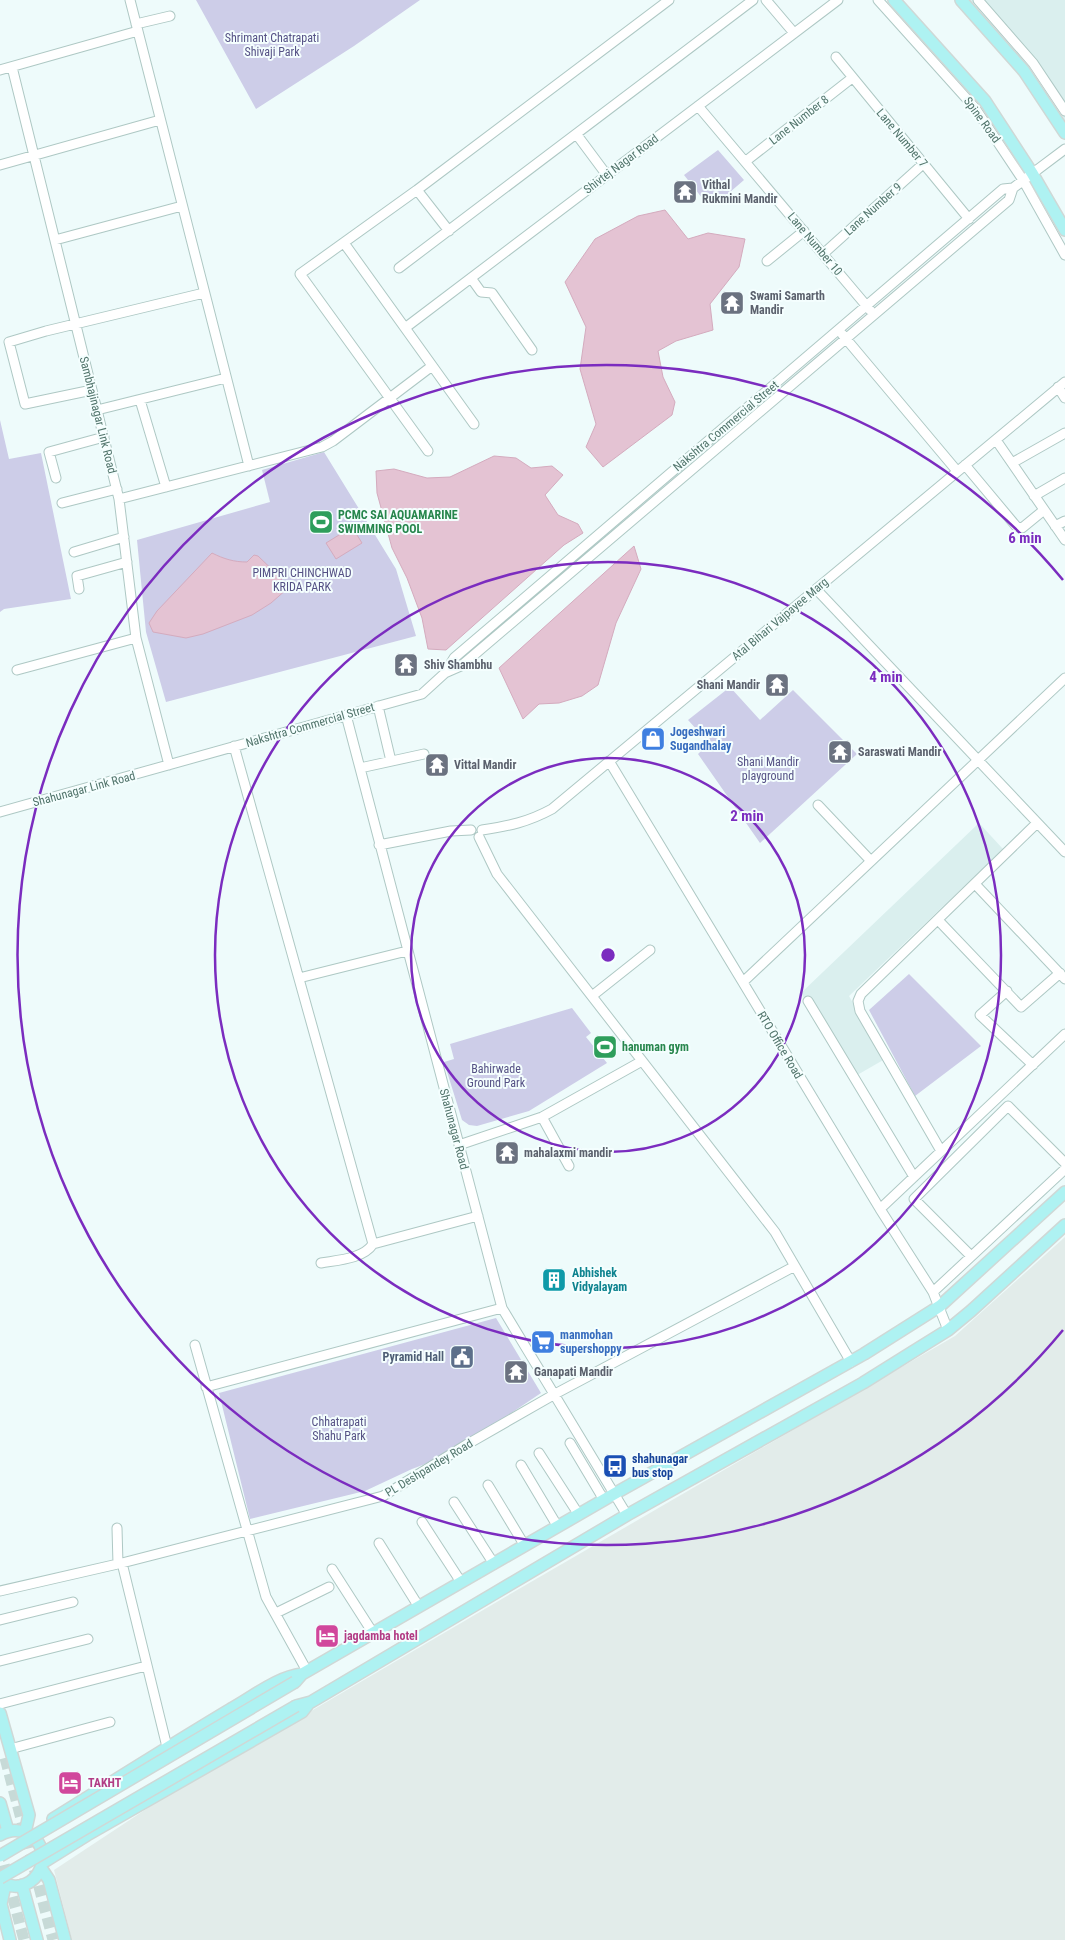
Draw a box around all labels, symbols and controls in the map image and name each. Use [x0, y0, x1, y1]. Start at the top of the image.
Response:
park label: Shrimant Chatrapati Shivaji Park [225, 31, 319, 59]
street label: Lane Number 8 [766, 92, 832, 148]
street label: Spine Road [961, 94, 1003, 146]
street label: Lane Number 7 [874, 106, 930, 170]
street label: Shivtej Nagar Road [581, 131, 661, 197]
place label: Vithal Rukmini Mandir [702, 178, 778, 206]
temple icon: Vithal Rukmini Mandir [672, 179, 698, 205]
street label: Lane Number 9 [842, 180, 904, 238]
street label: Lane Number 10 [785, 210, 845, 278]
place label: Swami Samarth Mandir [750, 289, 825, 317]
temple icon: Swami Samarth Mandir [719, 290, 745, 316]
street label: Sambhajinagar Link Road [77, 355, 119, 475]
street label: Nakshtra Commercial Street [671, 378, 782, 474]
place label: PCMC SAI AQUAMARINE SWIMMING POOL [338, 508, 458, 536]
sports icon: PCMC SAI AQUAMARINE SWIMMING POOL [308, 509, 334, 535]
text: 6 min [1008, 529, 1042, 547]
park label: PIMPRI CHINCHWAD KRIDA PARK [252, 566, 352, 594]
street label: Atal Bihari Vajpayee Marg [729, 575, 831, 663]
temple icon: Shiv Shambhu [393, 652, 419, 678]
place label: Shiv Shambhu [424, 658, 492, 672]
text: 4 min [869, 668, 903, 686]
temple icon: Shani Mandir [764, 672, 790, 698]
place label: Shani Mandir [697, 678, 760, 692]
street label: Nakshtra Commercial Street [244, 700, 376, 750]
place label: Jogeshwari Sugandhalay [670, 725, 732, 753]
shop icon: Jogeshwari Sugandhalay [640, 726, 666, 752]
temple icon: Saraswati Mandir [827, 739, 853, 765]
place label: Saraswati Mandir [858, 745, 941, 759]
temple icon: Vittal Mandir [424, 752, 450, 778]
park label: Shani Mandir playground [737, 755, 799, 783]
place label: Vittal Mandir [454, 758, 516, 772]
street label: Shahunagar Link Road [31, 769, 137, 809]
text: 2 min [730, 807, 764, 825]
centre of rings [599, 946, 617, 964]
street label: RTO Office Road [754, 1009, 806, 1081]
sports icon: hanuman gym [592, 1034, 618, 1060]
place label: hanuman gym [622, 1040, 689, 1054]
park label: Bahirwade Ground Park [467, 1062, 526, 1090]
street label: Shahunagar Road [436, 1087, 472, 1171]
temple icon: mahalaxmi mandir [494, 1140, 520, 1166]
place label: mahalaxmi mandir [524, 1146, 612, 1160]
place label: Abhishek Vidyalayam [572, 1266, 627, 1294]
building icon: Abhishek Vidyalayam [541, 1267, 567, 1293]
place label: manmohan supershoppy [560, 1328, 622, 1356]
supermarket icon: manmohan supershoppy [530, 1329, 556, 1355]
public building icon: Pyramid Hall [449, 1344, 475, 1370]
place label: Pyramid Hall [383, 1350, 444, 1364]
temple icon: Ganapati Mandir [503, 1359, 529, 1385]
place label: Ganapati Mandir [534, 1365, 613, 1379]
park label: Chhatrapati Shahu Park [312, 1415, 366, 1443]
street label: PL Deshpandey Road [383, 1436, 475, 1500]
place label: shahunagar bus stop [632, 1452, 688, 1480]
bus stop icon: shahunagar bus stop [602, 1453, 628, 1479]
hotel icon: jagdamba hotel [314, 1623, 340, 1649]
place label: jagdamba hotel [343, 1629, 418, 1643]
hotel icon: TAKHT [57, 1770, 83, 1796]
place label: TAKHT [88, 1776, 122, 1790]

